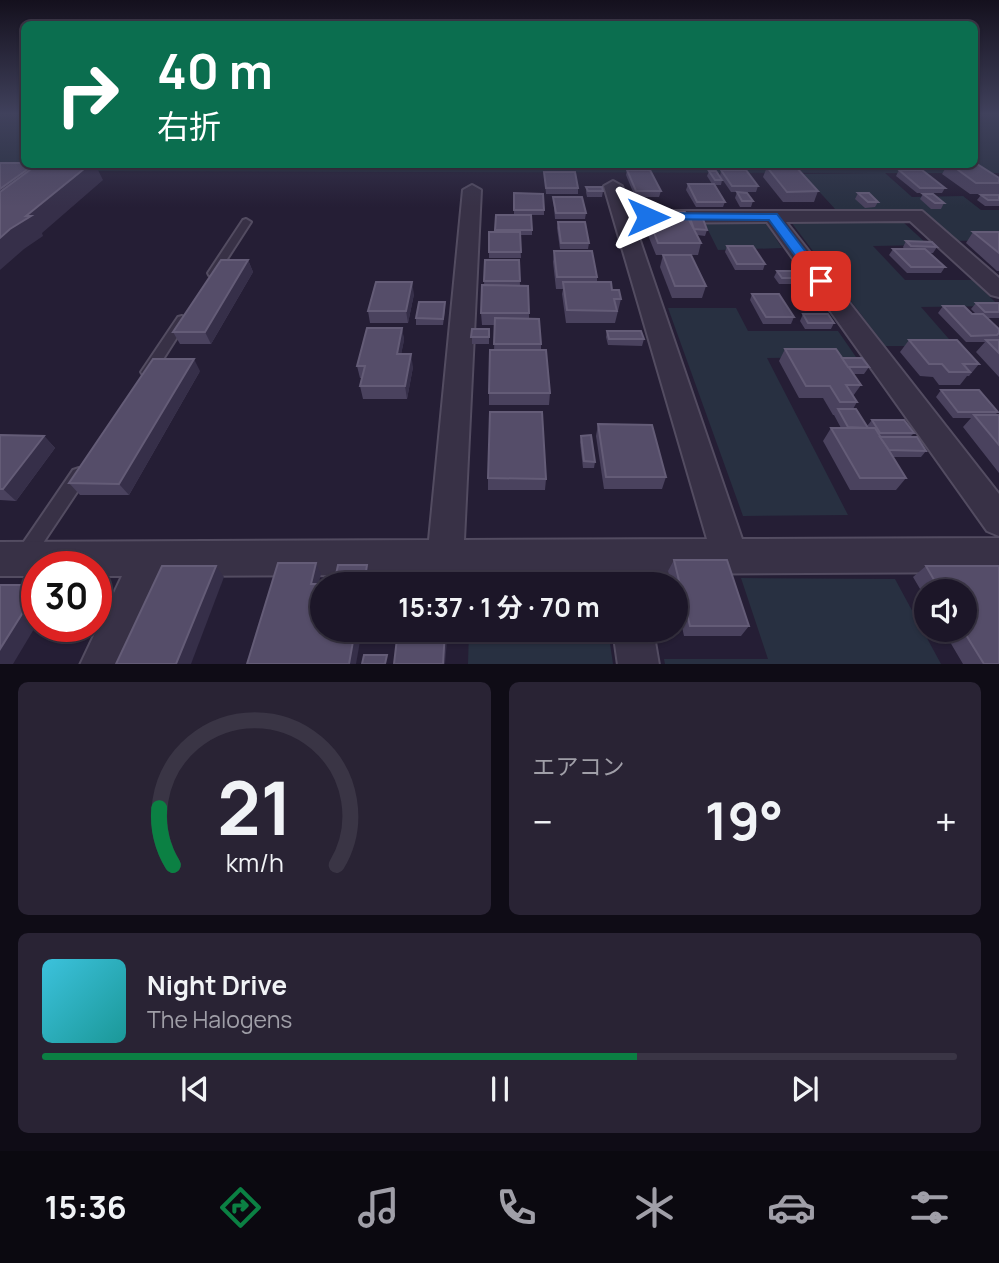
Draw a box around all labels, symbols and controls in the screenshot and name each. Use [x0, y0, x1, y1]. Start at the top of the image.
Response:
text: 40 m [157, 37, 273, 104]
icon: right [42, 49, 133, 140]
text: 右折 [157, 104, 221, 148]
position arrow [611, 180, 685, 254]
pin [791, 251, 851, 311]
icon: arrive [802, 262, 840, 300]
speed limit sign: 30 [21, 551, 112, 642]
map controls [914, 579, 977, 642]
button: sound [914, 579, 977, 642]
text: 15:37 · 1 分 · 70 m [398, 589, 600, 625]
text: エアコン [533, 750, 625, 782]
text: 21 [217, 757, 292, 857]
text: 19° [705, 785, 783, 856]
text: − [533, 795, 553, 847]
text: + [935, 795, 957, 847]
text: km/h [225, 844, 283, 879]
text: Night Drive [147, 967, 287, 1003]
text: The Halogens [147, 1003, 292, 1035]
icon: previous [176, 1070, 214, 1108]
icon: pause [481, 1070, 519, 1108]
icon: next [786, 1070, 824, 1108]
icon: directions [216, 1183, 265, 1232]
icon: music [354, 1183, 403, 1232]
icon: phone [492, 1183, 541, 1232]
icon: climate [630, 1183, 679, 1232]
icon: car [767, 1183, 816, 1232]
icon: filters [905, 1183, 954, 1232]
text: 15:36 [44, 1185, 127, 1229]

